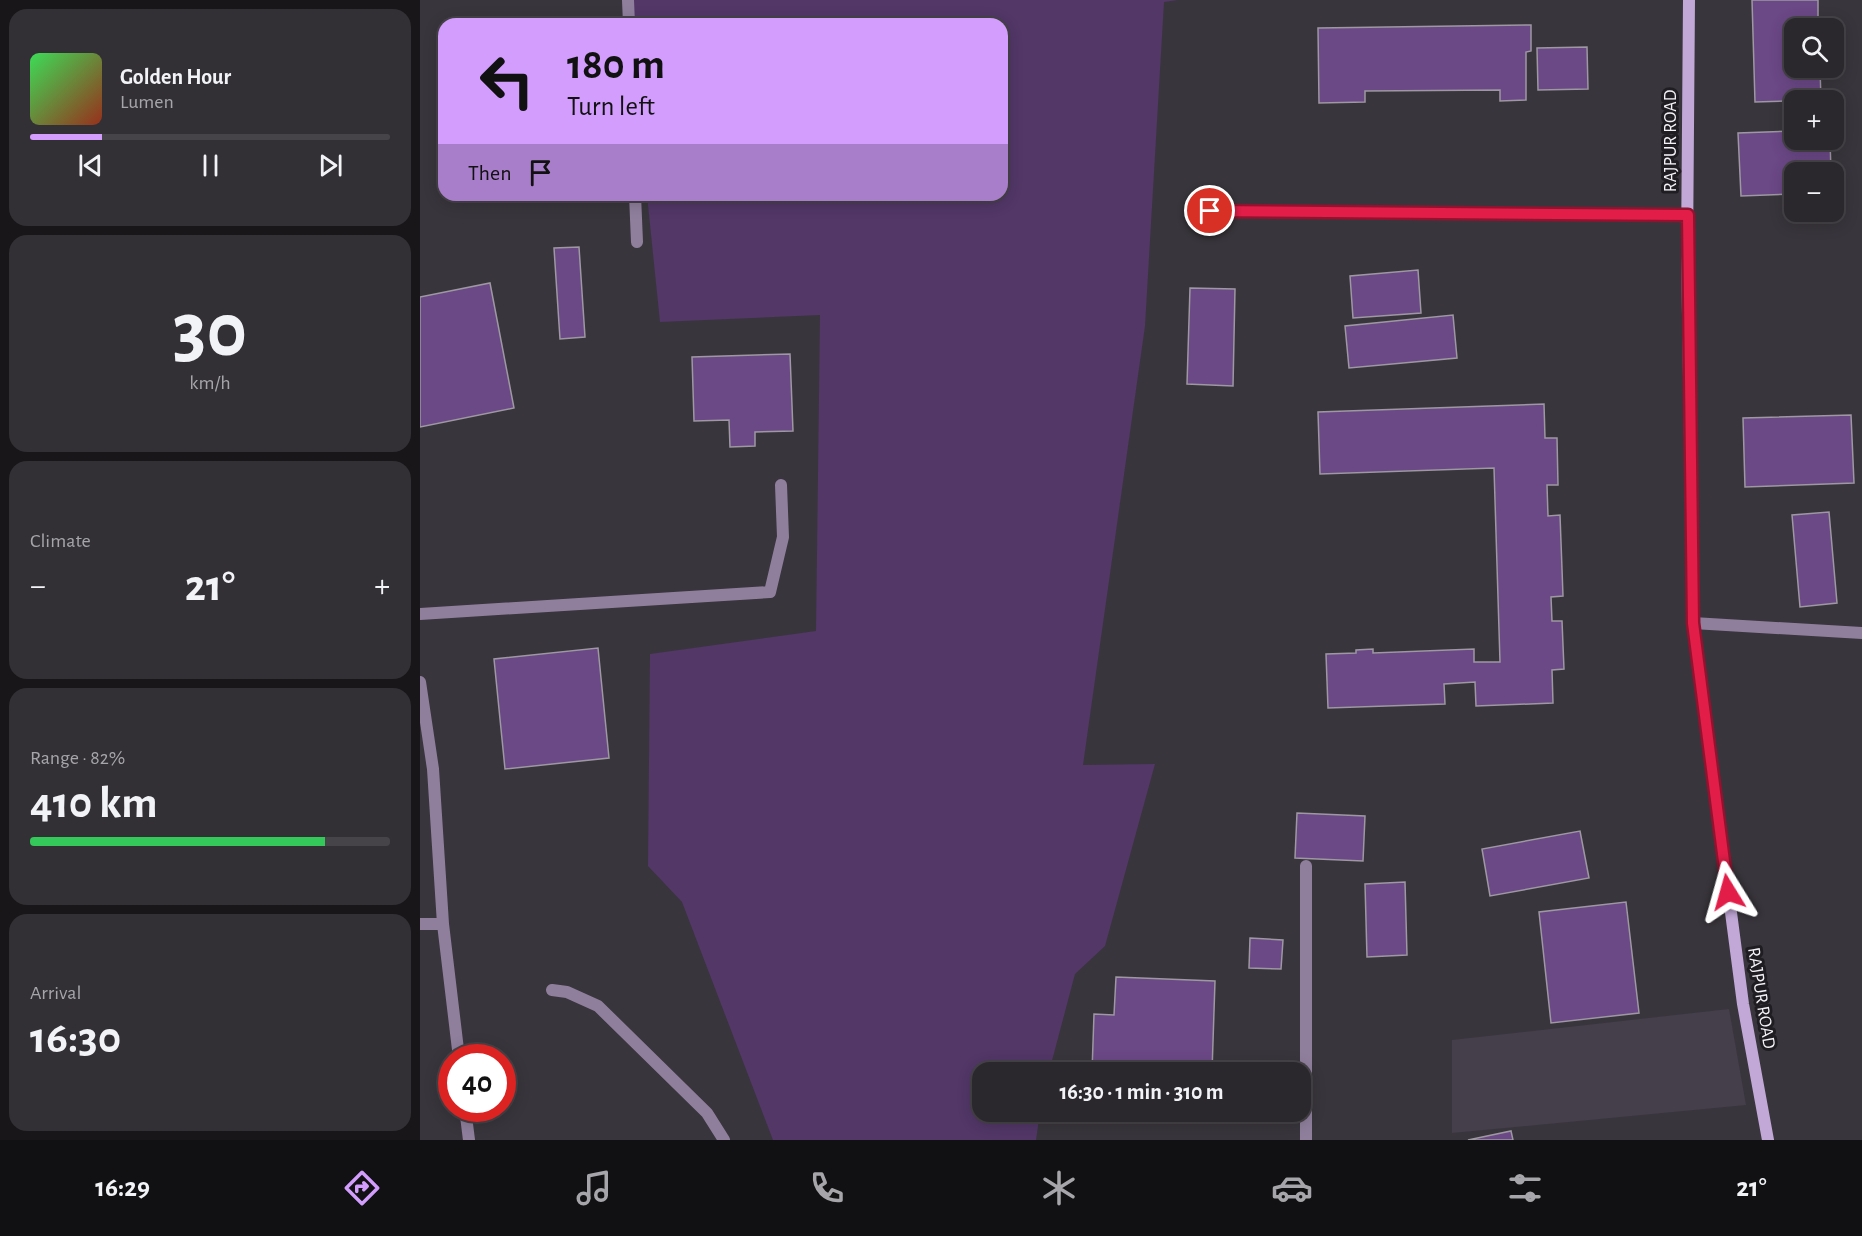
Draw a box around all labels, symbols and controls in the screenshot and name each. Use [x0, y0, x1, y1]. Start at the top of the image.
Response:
map controls [1784, 18, 1844, 222]
button: search [1784, 18, 1844, 78]
icon: left [468, 42, 546, 120]
text: 180 m [567, 44, 665, 86]
text: Golden Hour [120, 66, 231, 88]
street label: RAJPUR ROAD [1662, 90, 1680, 192]
button: + [1784, 90, 1844, 150]
text: Lumen [120, 92, 174, 112]
text: Turn left [567, 93, 655, 120]
icon: previous [74, 149, 107, 182]
icon: pause [194, 149, 227, 182]
icon: next [314, 149, 347, 182]
icon: arrive [524, 156, 557, 189]
text: Then [468, 162, 512, 184]
button: − [1784, 162, 1844, 222]
pin [1184, 185, 1235, 236]
icon: arrive [1193, 194, 1226, 227]
text: 30 [173, 293, 247, 371]
text: km/h [189, 373, 231, 393]
text: Climate [30, 531, 91, 551]
text: 21° [185, 564, 235, 609]
text: − [30, 570, 46, 603]
text: + [374, 570, 390, 603]
text: Range · 82% [30, 748, 125, 768]
text: 410 km [30, 781, 158, 826]
position arrow [1696, 860, 1760, 924]
street label: RAJPUR ROAD [1744, 946, 1778, 1050]
text: Arrival [30, 983, 81, 1003]
text: 16:30 [30, 1016, 121, 1061]
speed limit sign: 40 [438, 1044, 516, 1122]
text: 16:30 · 1 min · 310 m [1059, 1081, 1224, 1103]
icon: directions [341, 1167, 383, 1209]
icon: music [573, 1167, 615, 1209]
icon: phone [806, 1167, 848, 1209]
icon: climate [1038, 1167, 1080, 1209]
icon: car [1271, 1167, 1313, 1209]
icon: filters [1504, 1167, 1546, 1209]
text: 16:29 [95, 1174, 150, 1201]
text: 21° [1736, 1174, 1767, 1201]

